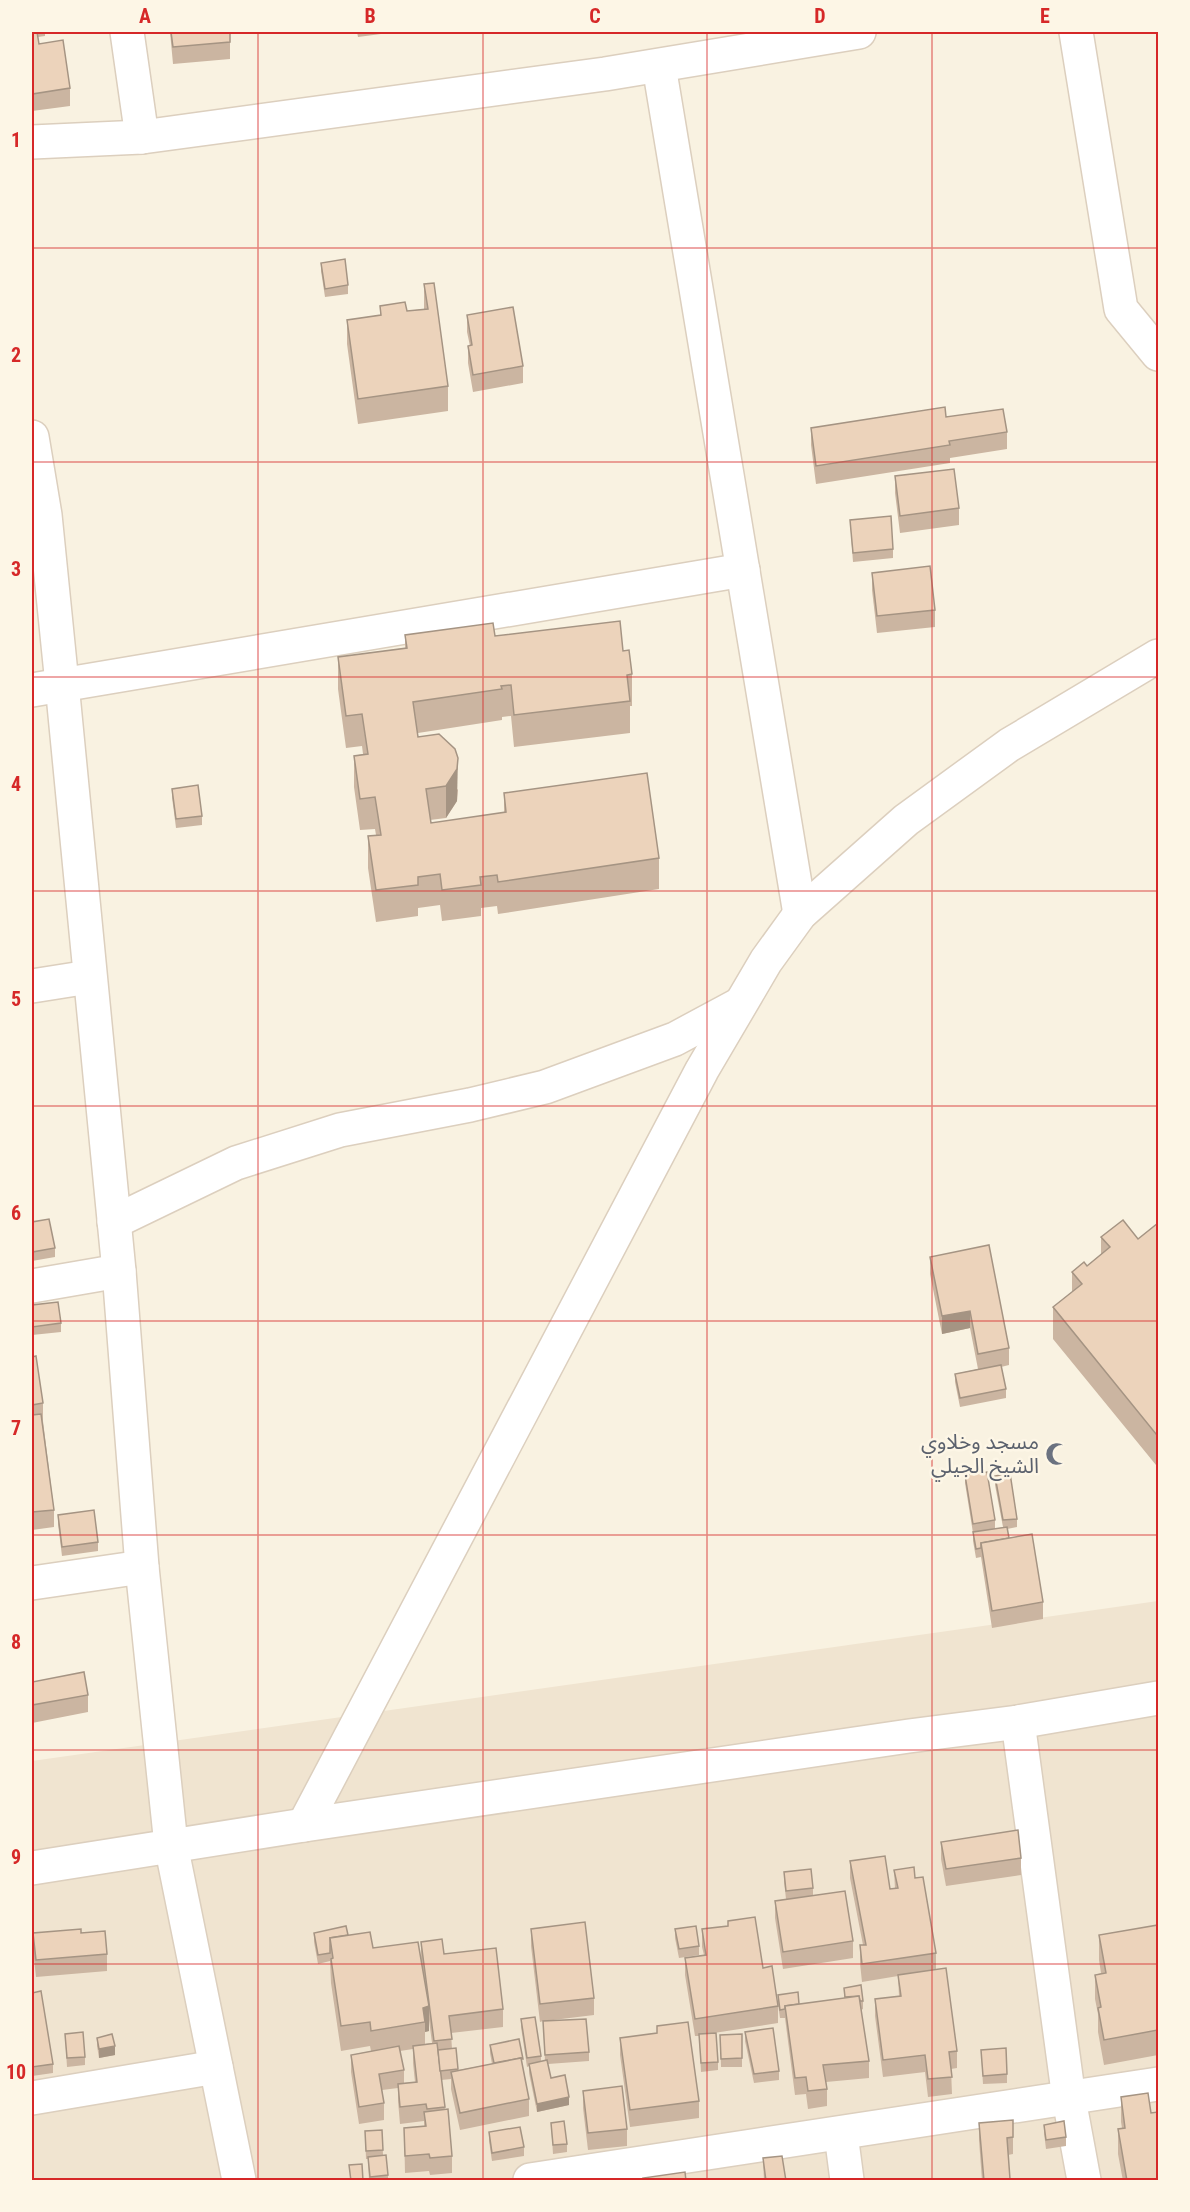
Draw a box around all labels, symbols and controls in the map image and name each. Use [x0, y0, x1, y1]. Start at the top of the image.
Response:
text: A [139, 4, 151, 28]
text: B [364, 4, 376, 28]
text: C [589, 4, 601, 28]
text: D [814, 4, 826, 28]
text: E [1040, 4, 1050, 28]
text: 1 [11, 128, 21, 152]
text: 2 [11, 343, 21, 367]
text: 3 [11, 557, 21, 581]
text: 4 [11, 772, 21, 796]
text: 5 [11, 987, 21, 1011]
text: 6 [11, 1201, 21, 1225]
text: 7 [11, 1416, 21, 1440]
place label: مسجد وخلاوي الشيخ الجيلي [921, 1430, 1039, 1482]
mosque icon: مسجد وخلاوي الشيخ الجيلي [1044, 1441, 1070, 1467]
text: 8 [11, 1630, 21, 1654]
text: 9 [11, 1845, 21, 1869]
text: 10 [6, 2060, 26, 2084]

